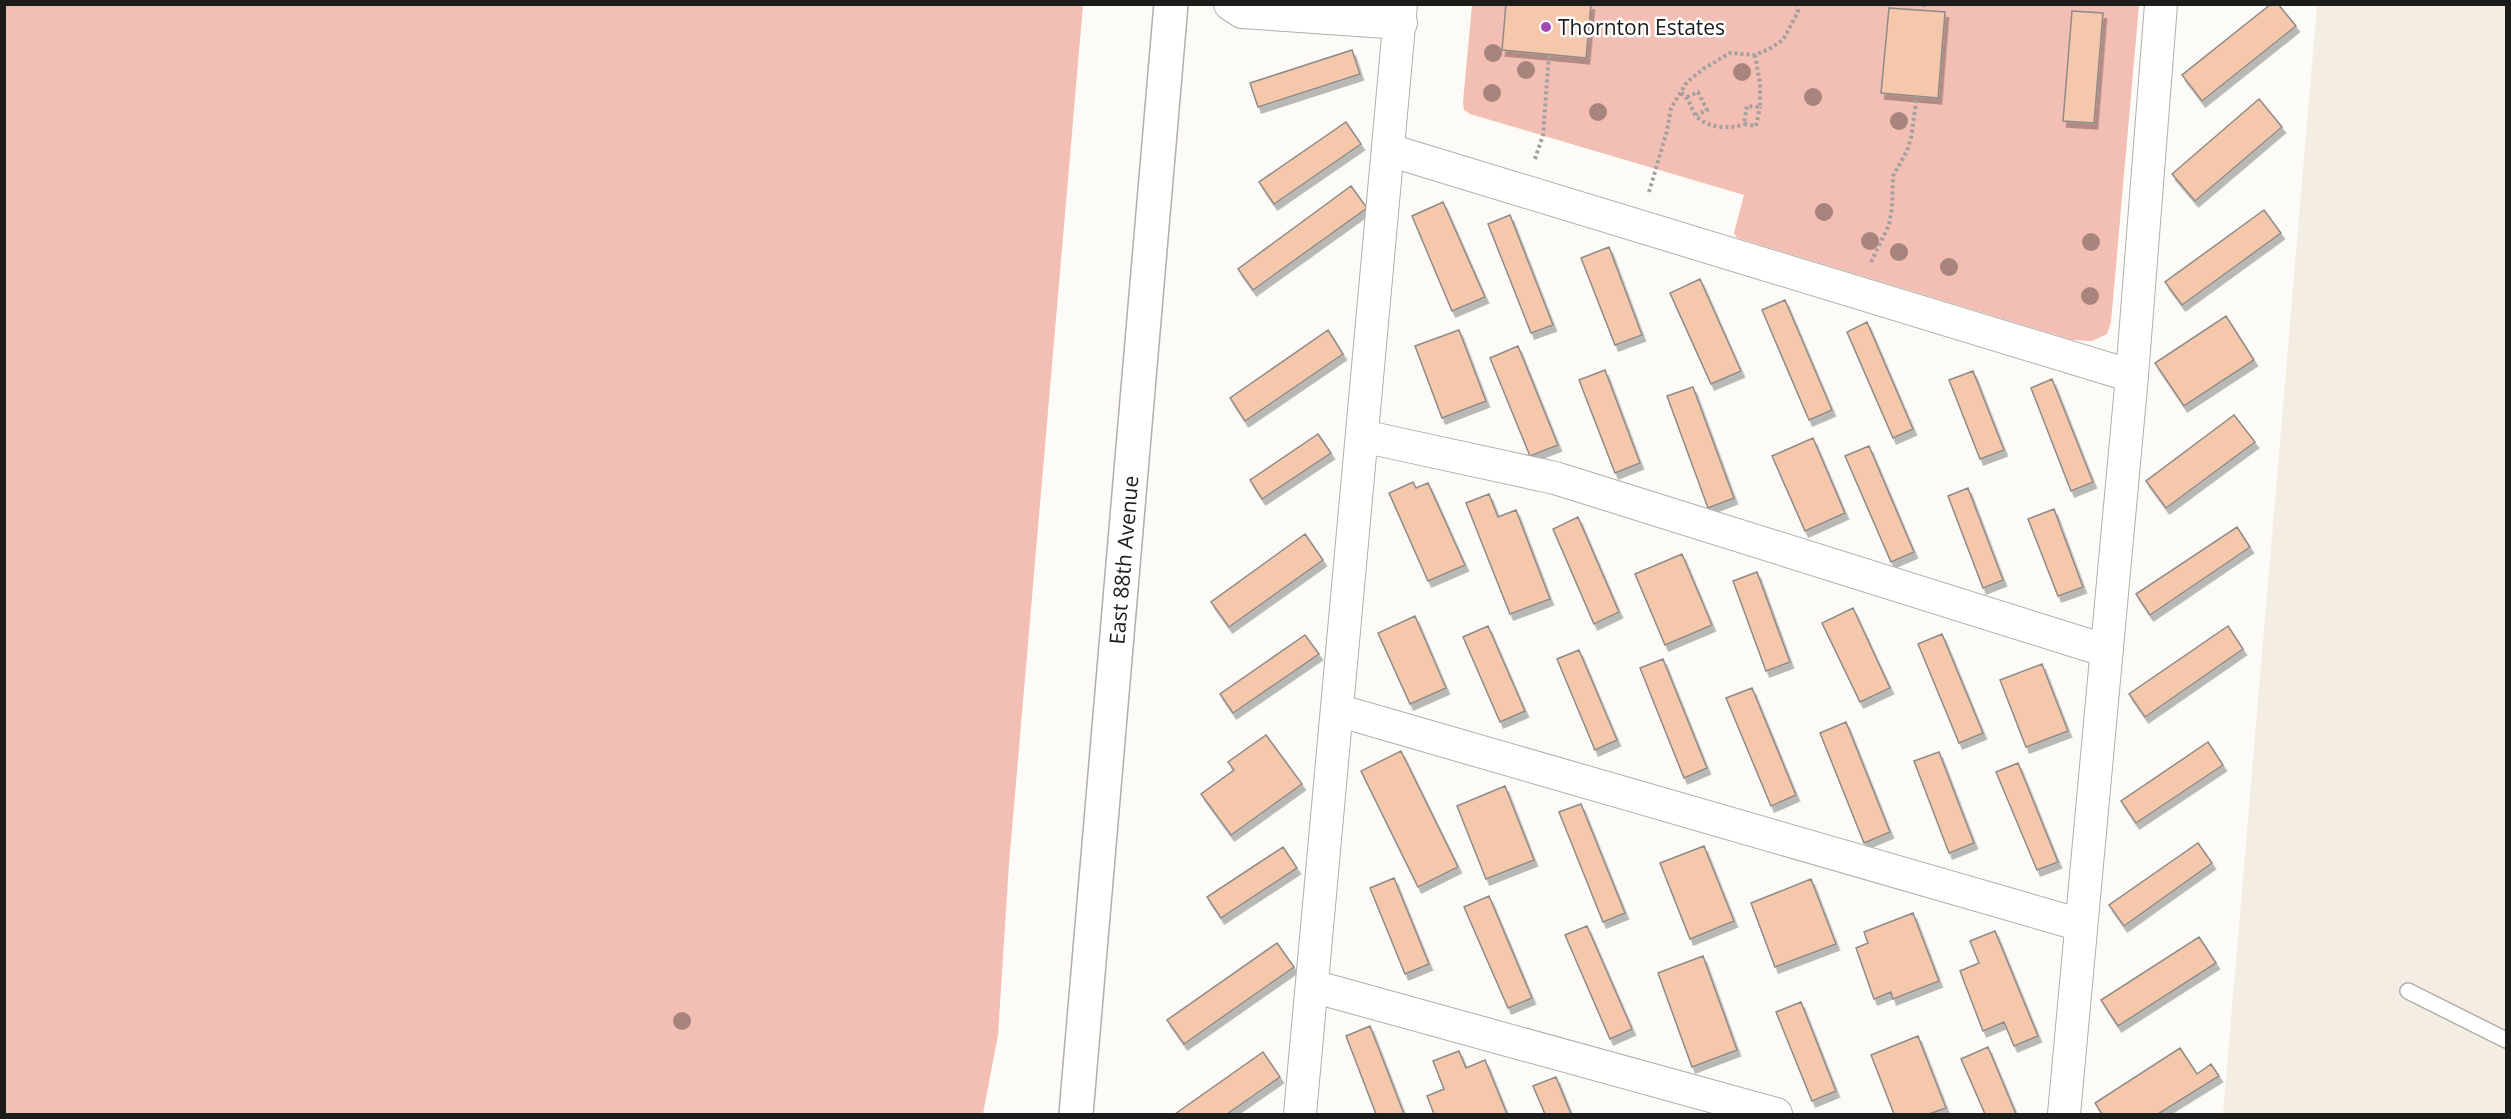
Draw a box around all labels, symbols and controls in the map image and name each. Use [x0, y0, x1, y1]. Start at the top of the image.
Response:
place label: Thornton Estates [1558, 13, 1725, 41]
marker: Thornton Estates [1539, 20, 1553, 34]
street label: East 88th Avenue [1102, 474, 1145, 646]

